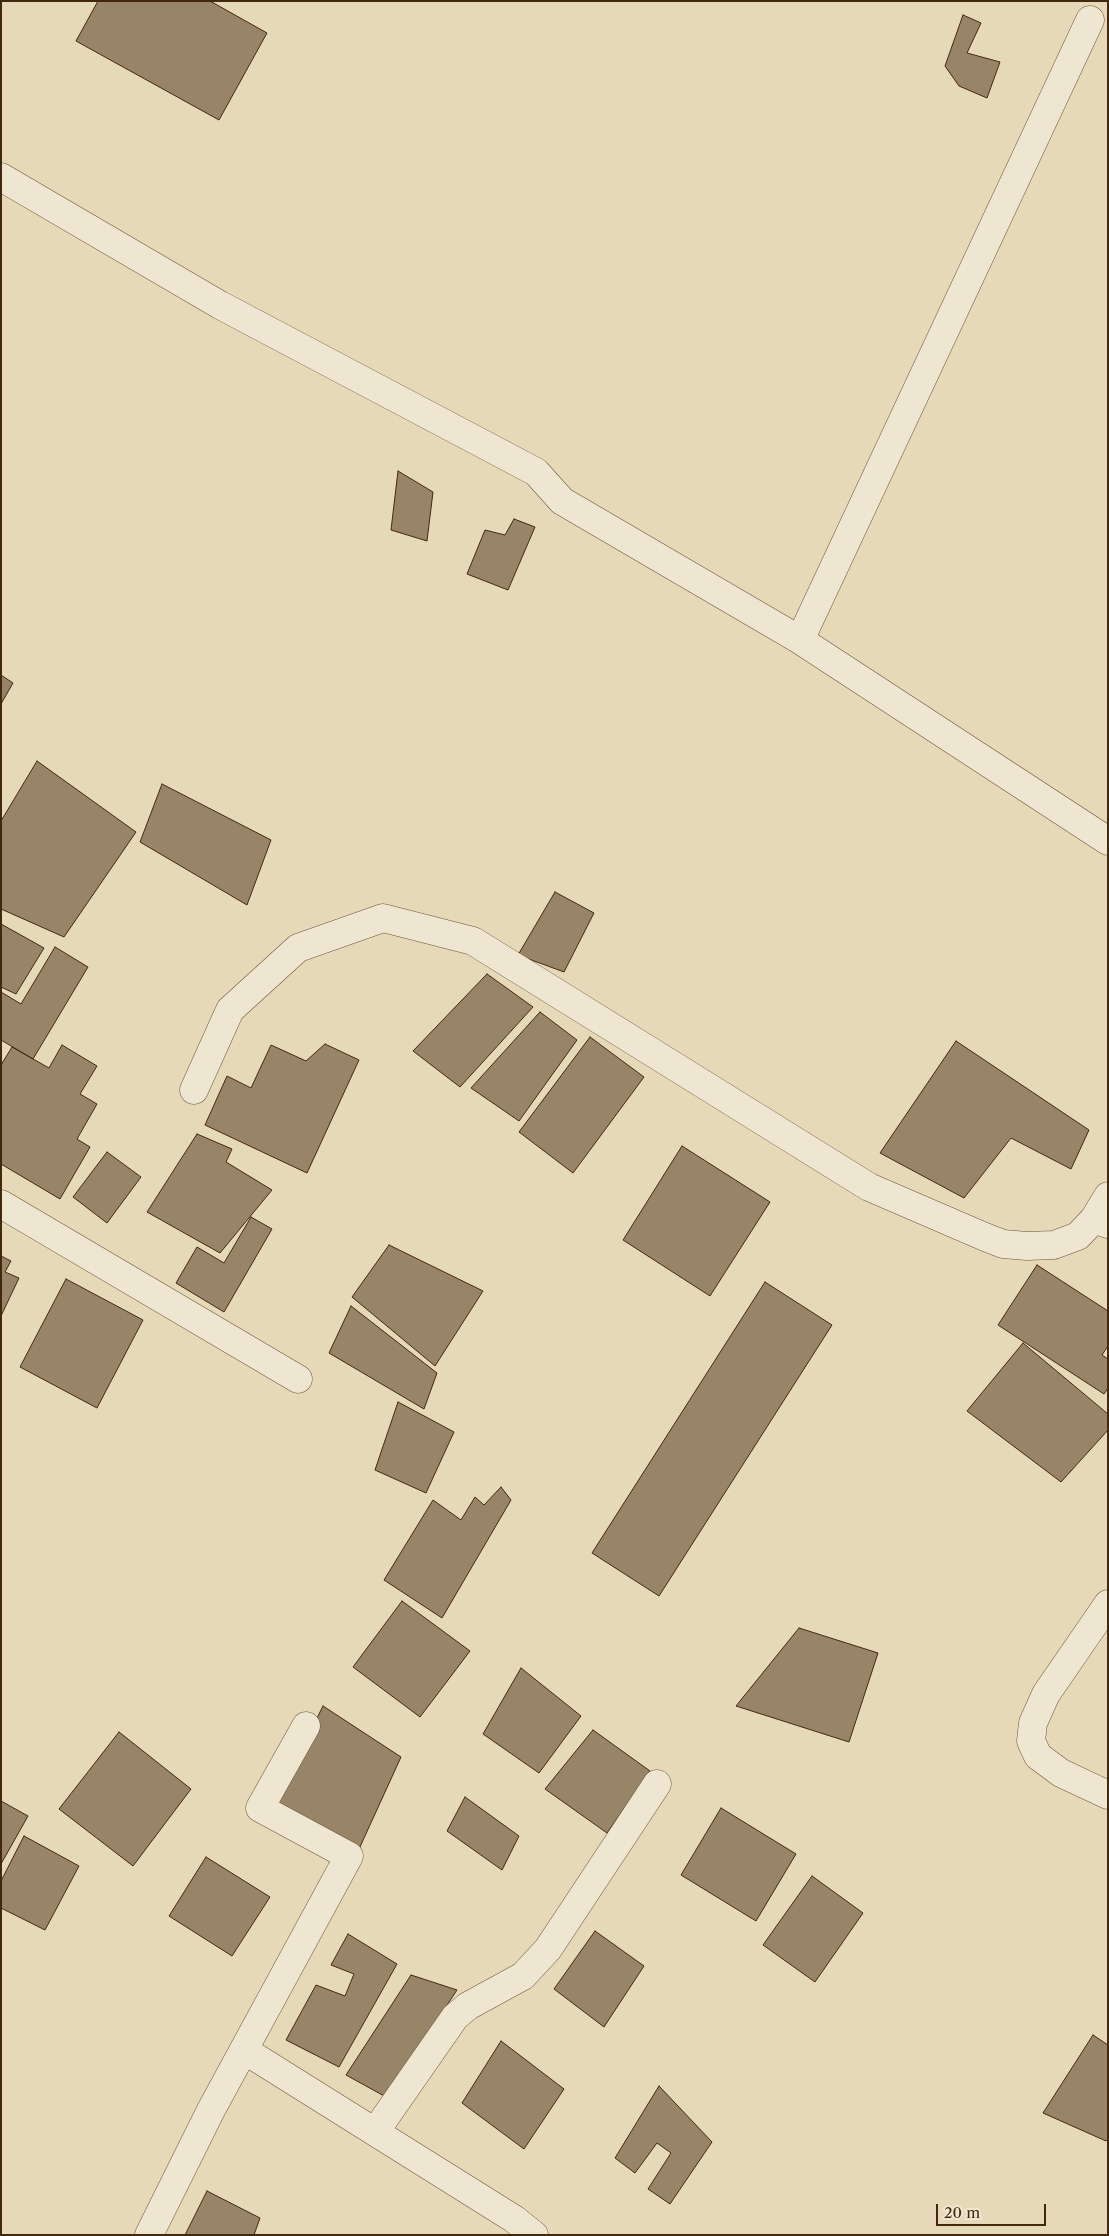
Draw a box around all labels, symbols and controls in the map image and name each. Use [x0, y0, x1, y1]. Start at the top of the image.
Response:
scale bar [939, 2194, 1049, 2226]
text: 20 m [944, 2203, 980, 2222]

